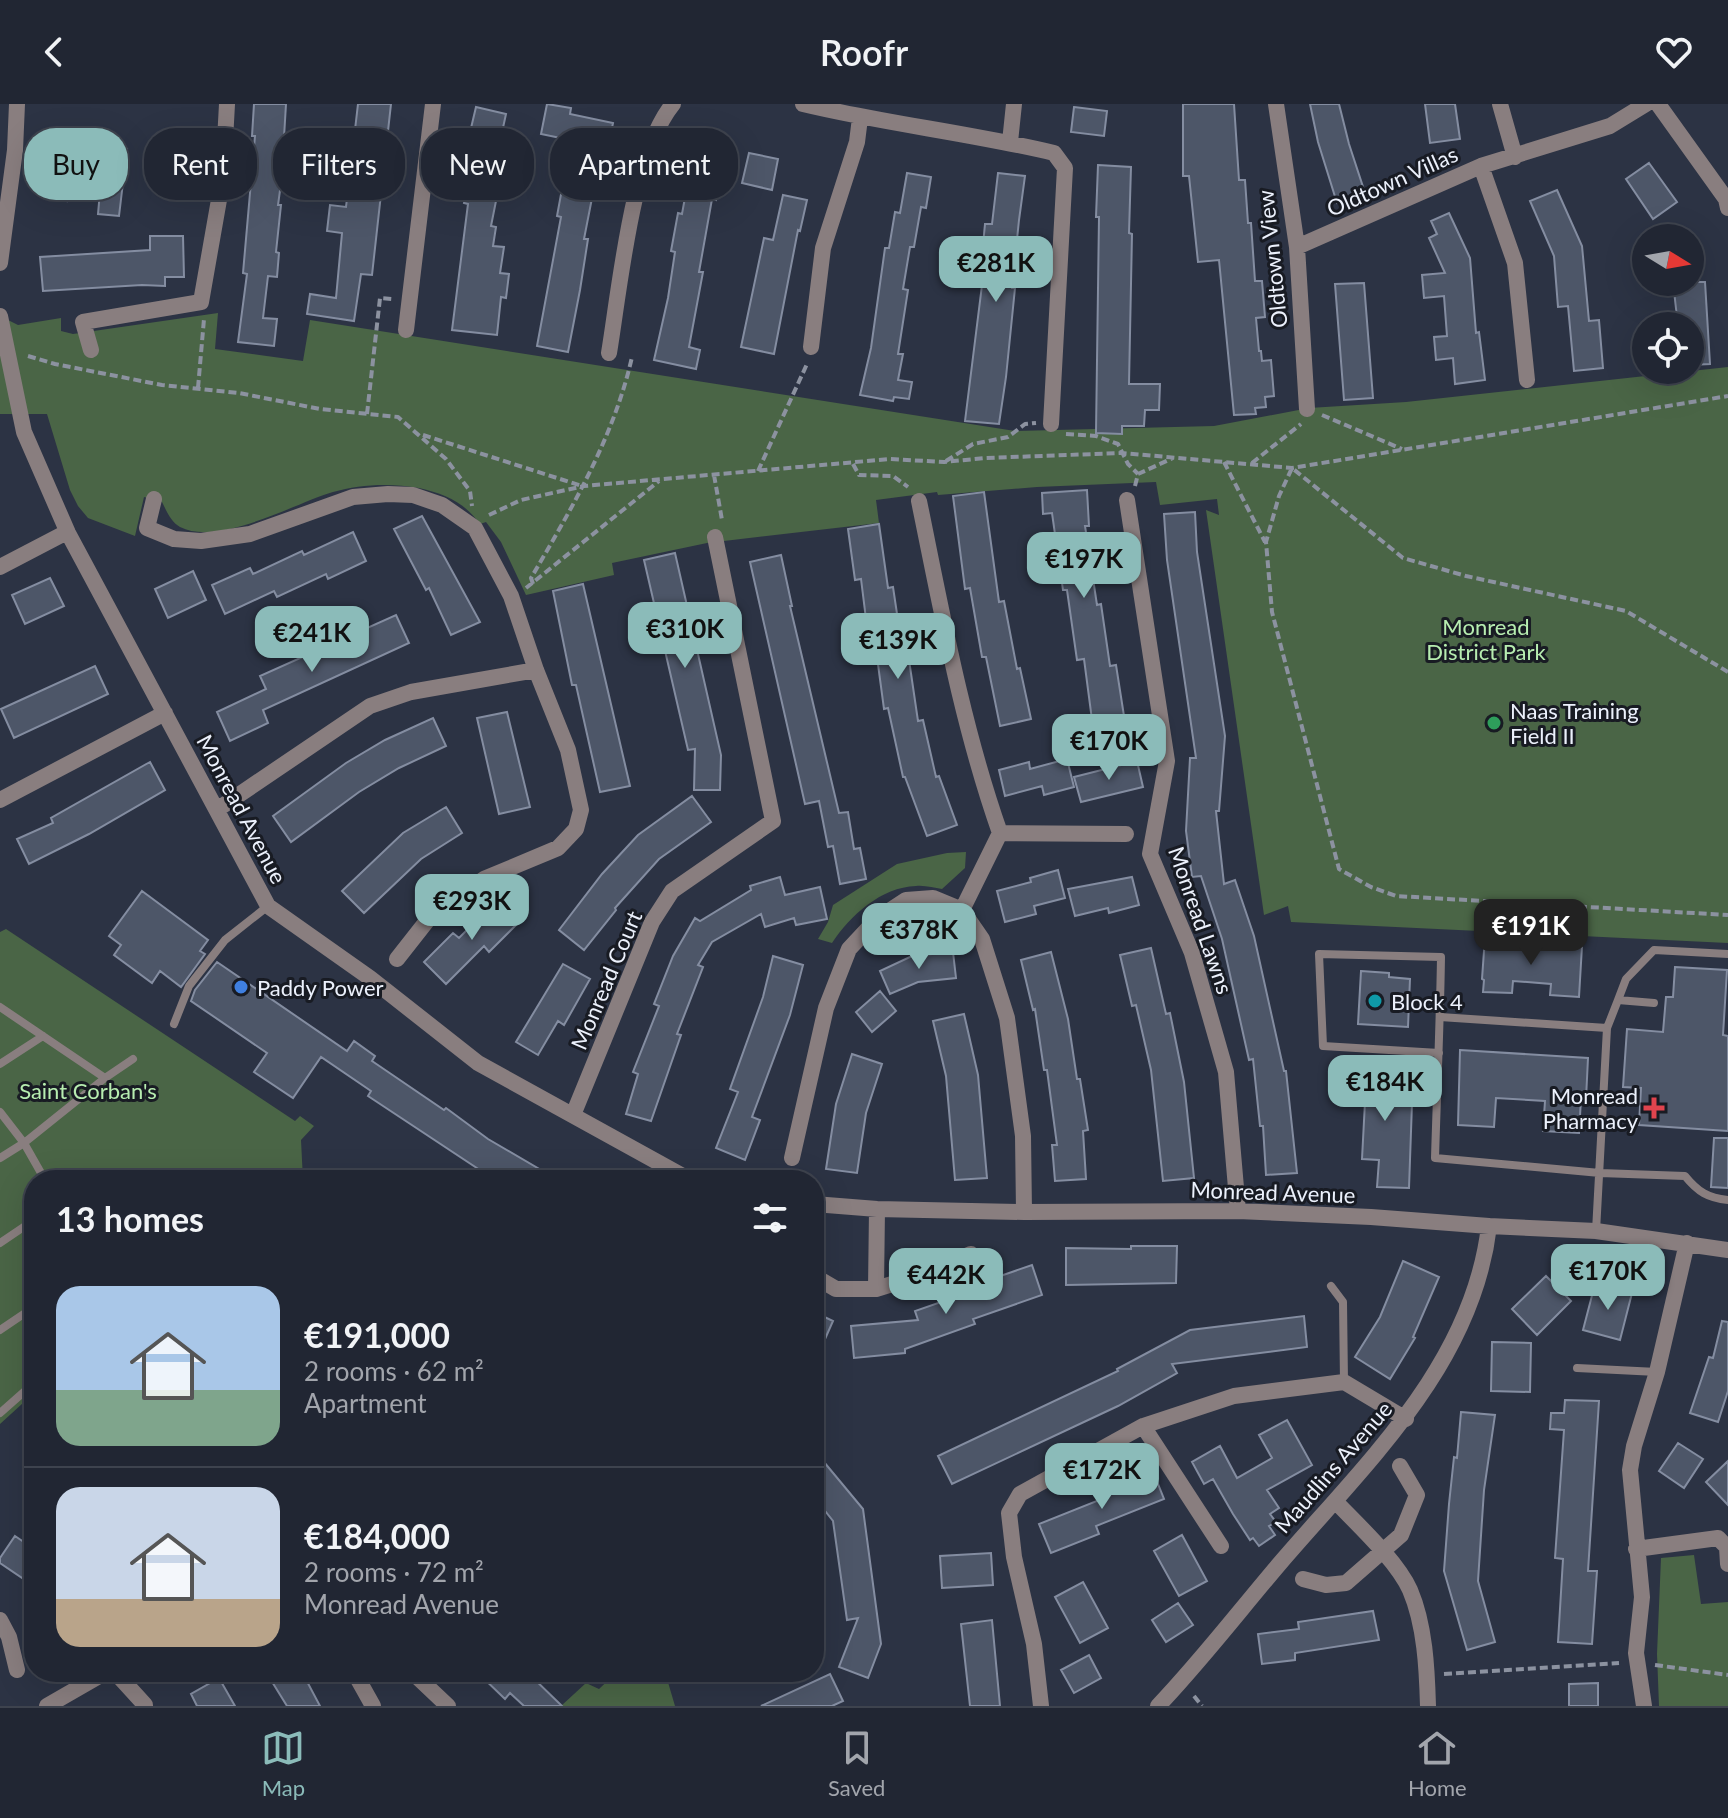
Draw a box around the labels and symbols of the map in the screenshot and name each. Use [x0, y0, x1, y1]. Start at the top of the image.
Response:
street label: Oldtown Villas [1322, 140, 1462, 222]
street label: Oldtown View [1251, 189, 1293, 329]
north arrow [1632, 224, 1704, 296]
pin: €281K [940, 236, 1052, 304]
pin: €197K [1028, 532, 1140, 600]
pin: €310K [629, 602, 741, 670]
pin: €241K [256, 606, 368, 674]
pin: €139K [842, 613, 954, 681]
park label: Monread District Park [1426, 613, 1547, 665]
place label: Naas Training Field II [1510, 697, 1639, 749]
pin: €170K [1053, 714, 1165, 782]
marker: Naas Training Field II [1485, 714, 1503, 732]
street label: Monread Avenue [191, 730, 293, 888]
street label: Monread Lawns [1163, 843, 1239, 997]
pin: €293K [416, 874, 528, 942]
pin: €191K [1475, 899, 1587, 967]
pin: €378K [863, 903, 975, 971]
street label: Monread Court [565, 907, 647, 1053]
place label: Paddy Power [257, 974, 384, 1001]
marker: Paddy Power [232, 978, 250, 996]
place label: Block 4 [1391, 988, 1463, 1015]
marker: Block 4 [1366, 992, 1384, 1010]
pin: €184K [1329, 1055, 1441, 1123]
park label: Saint Corban's [19, 1077, 157, 1104]
place label: Monread Pharmacy [1543, 1082, 1639, 1134]
marker: Monread Pharmacy [1645, 1099, 1663, 1117]
street label: Monread Avenue [1190, 1176, 1356, 1208]
pin: €170K [1552, 1244, 1664, 1312]
pin: €442K [890, 1248, 1002, 1316]
street label: Maudlins Avenue [1268, 1396, 1398, 1538]
pin: €172K [1046, 1443, 1158, 1511]

